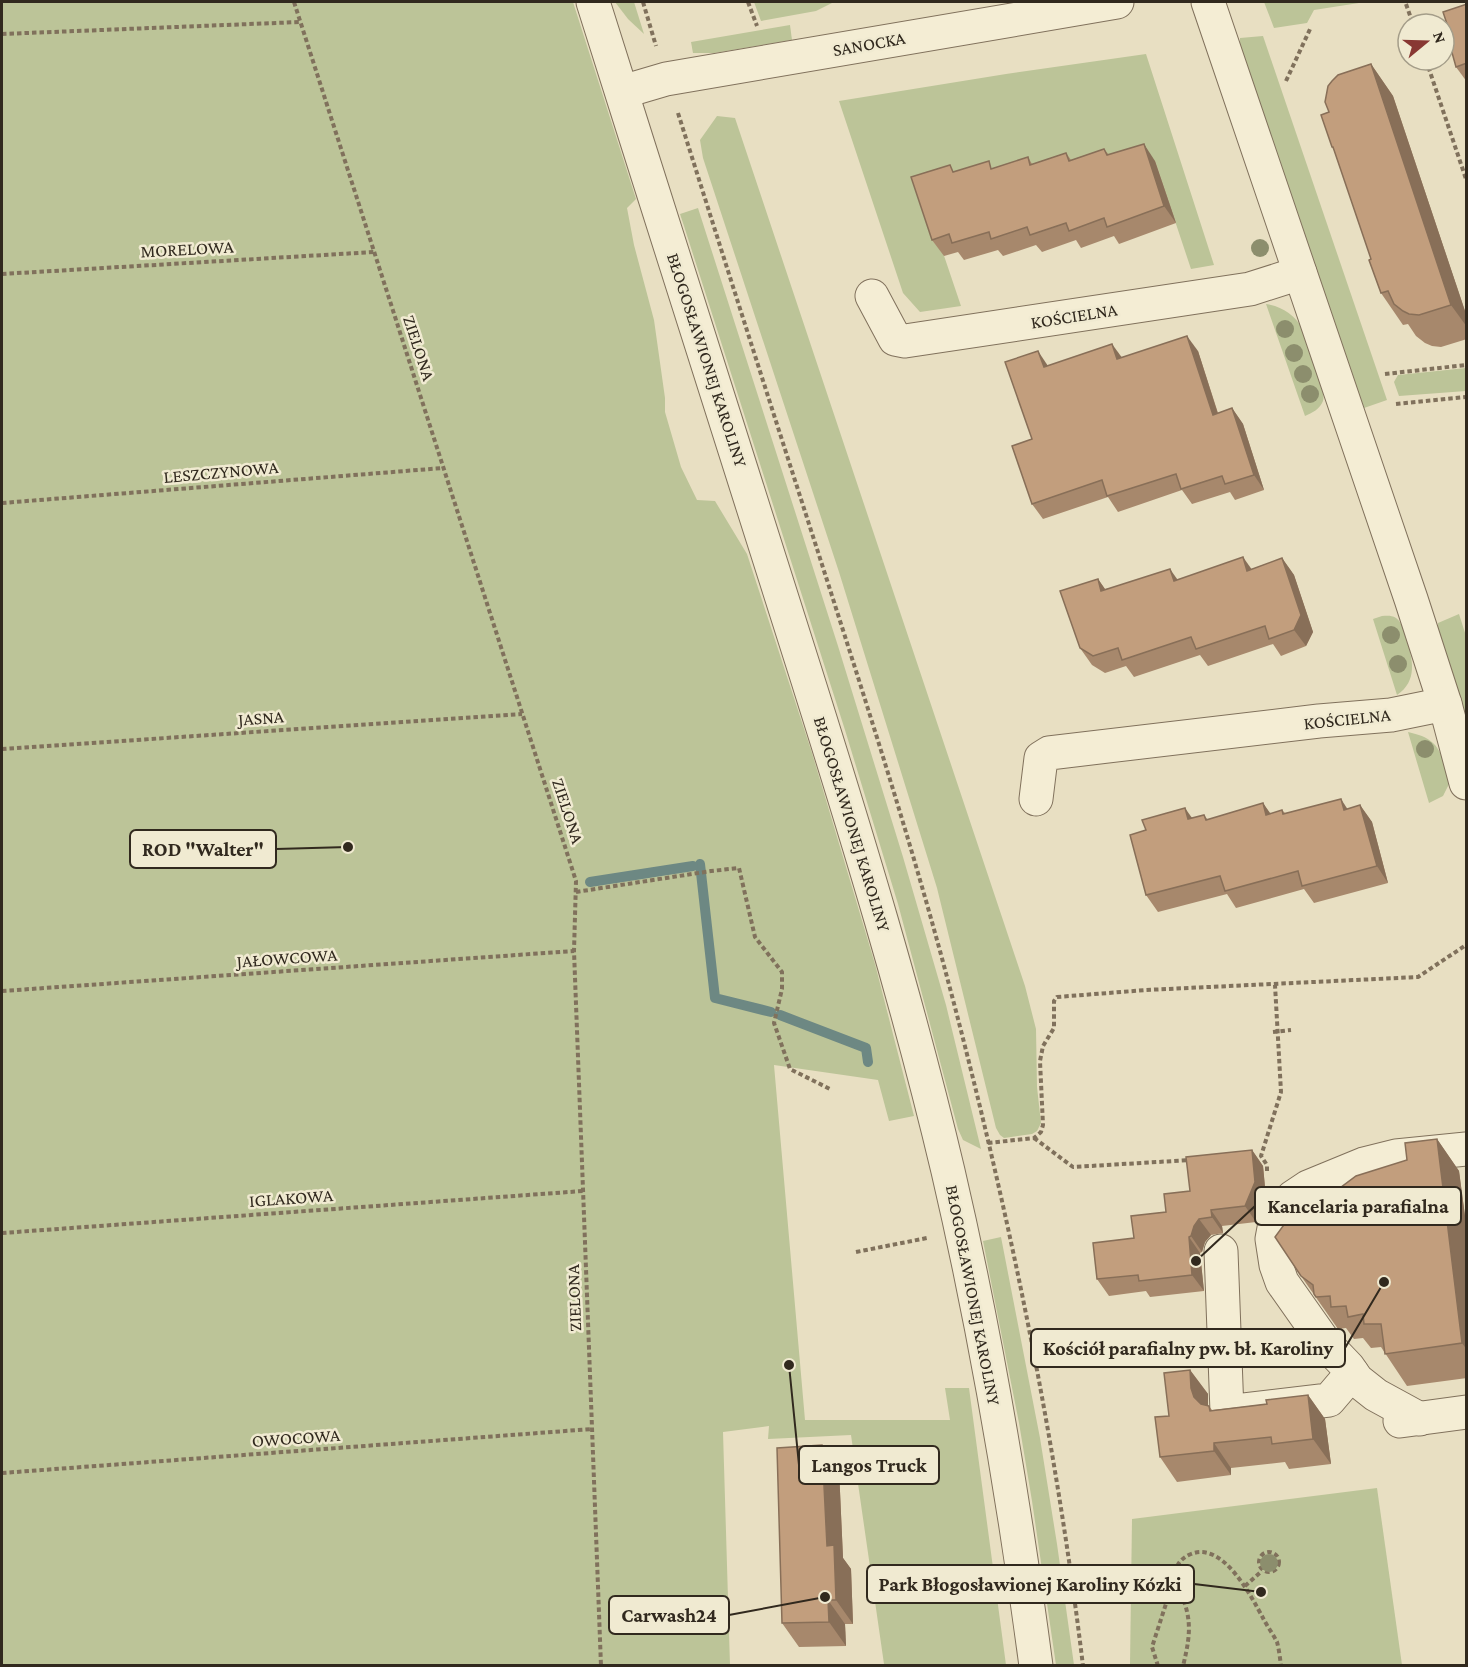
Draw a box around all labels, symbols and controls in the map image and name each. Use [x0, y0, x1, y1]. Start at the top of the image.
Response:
north arrow [1396, 12, 1456, 72]
street label: SANOCKA [831, 28, 908, 60]
text: N [1430, 29, 1450, 45]
street label: MORELOWA [140, 237, 235, 261]
street label: BŁOGOSŁAWIONEJ KAROLINY [663, 250, 751, 470]
street label: KOŚCIELNA [1029, 299, 1120, 333]
street label: ZIELONA [399, 313, 439, 384]
street label: LESZCZYNOWA [163, 457, 280, 487]
street label: KOŚCIELNA [1302, 704, 1392, 734]
street label: JASNA [235, 706, 285, 730]
street label: BŁOGOSŁAWIONEJ KAROLINY [810, 714, 894, 934]
street label: ZIELONA [548, 776, 588, 847]
callout: ROD "Walter" [130, 830, 276, 868]
text: ROD "Walter" [142, 838, 264, 860]
street label: JAŁOWCOWA [234, 944, 339, 972]
street label: BŁOGOSŁAWIONEJ KAROLINY [942, 1183, 1004, 1407]
street label: IGLAKOWA [248, 1185, 334, 1211]
callout: Kancelaria parafialna [1255, 1187, 1461, 1225]
text: Kancelaria parafialna [1267, 1195, 1449, 1217]
street label: ZIELONA [563, 1263, 585, 1332]
callout: Kościół parafialny pw. bł. Karoliny [1031, 1329, 1345, 1367]
text: Kościół parafialny pw. bł. Karoliny [1043, 1337, 1334, 1359]
street label: OWOCOWA [251, 1425, 342, 1451]
callout: Langos Truck [799, 1446, 939, 1484]
text: Langos Truck [811, 1454, 928, 1476]
callout: Park Błogosławionej Karoliny Kózki [867, 1565, 1194, 1603]
text: Park Błogosławionej Karoliny Kózki [879, 1573, 1182, 1596]
callout: Carwash24 [609, 1596, 729, 1634]
text: Carwash24 [621, 1604, 717, 1626]

